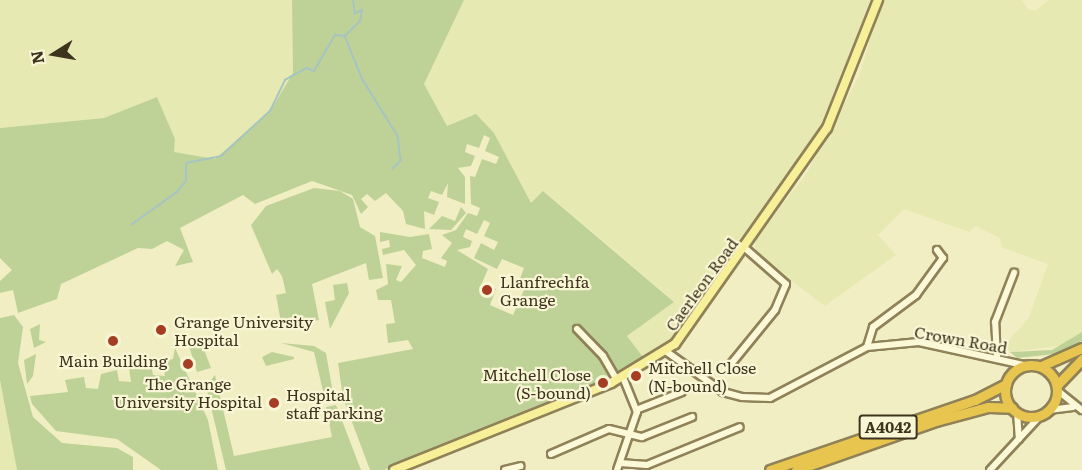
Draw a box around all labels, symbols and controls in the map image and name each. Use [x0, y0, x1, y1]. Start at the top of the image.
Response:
north arrow [24, 24, 84, 84]
text: N [23, 49, 49, 66]
street label: Caerleon Road [661, 234, 741, 334]
place label: Llanfrechfa Grange [500, 271, 589, 309]
marker: Llanfrechfa Grange [478, 281, 496, 299]
place label: Grange University Hospital [174, 311, 313, 349]
marker: Grange University Hospital [152, 321, 170, 339]
street label: Crown Road [913, 321, 1009, 357]
marker: Main Building [106, 334, 120, 348]
place label: Main Building [58, 350, 168, 370]
marker: The Grange University Hospital [181, 357, 195, 371]
place label: Mitchell Close (N-bound) [648, 357, 756, 395]
place label: Mitchell Close (S-bound) [483, 364, 591, 402]
marker: Mitchell Close (N-bound) [629, 369, 643, 383]
place label: The Grange University Hospital [114, 373, 262, 411]
marker: Mitchell Close (S-bound) [596, 376, 610, 390]
place label: Hospital staff parking [286, 384, 383, 422]
marker: Hospital staff parking [267, 396, 281, 410]
road number: A4042 [858, 415, 918, 439]

